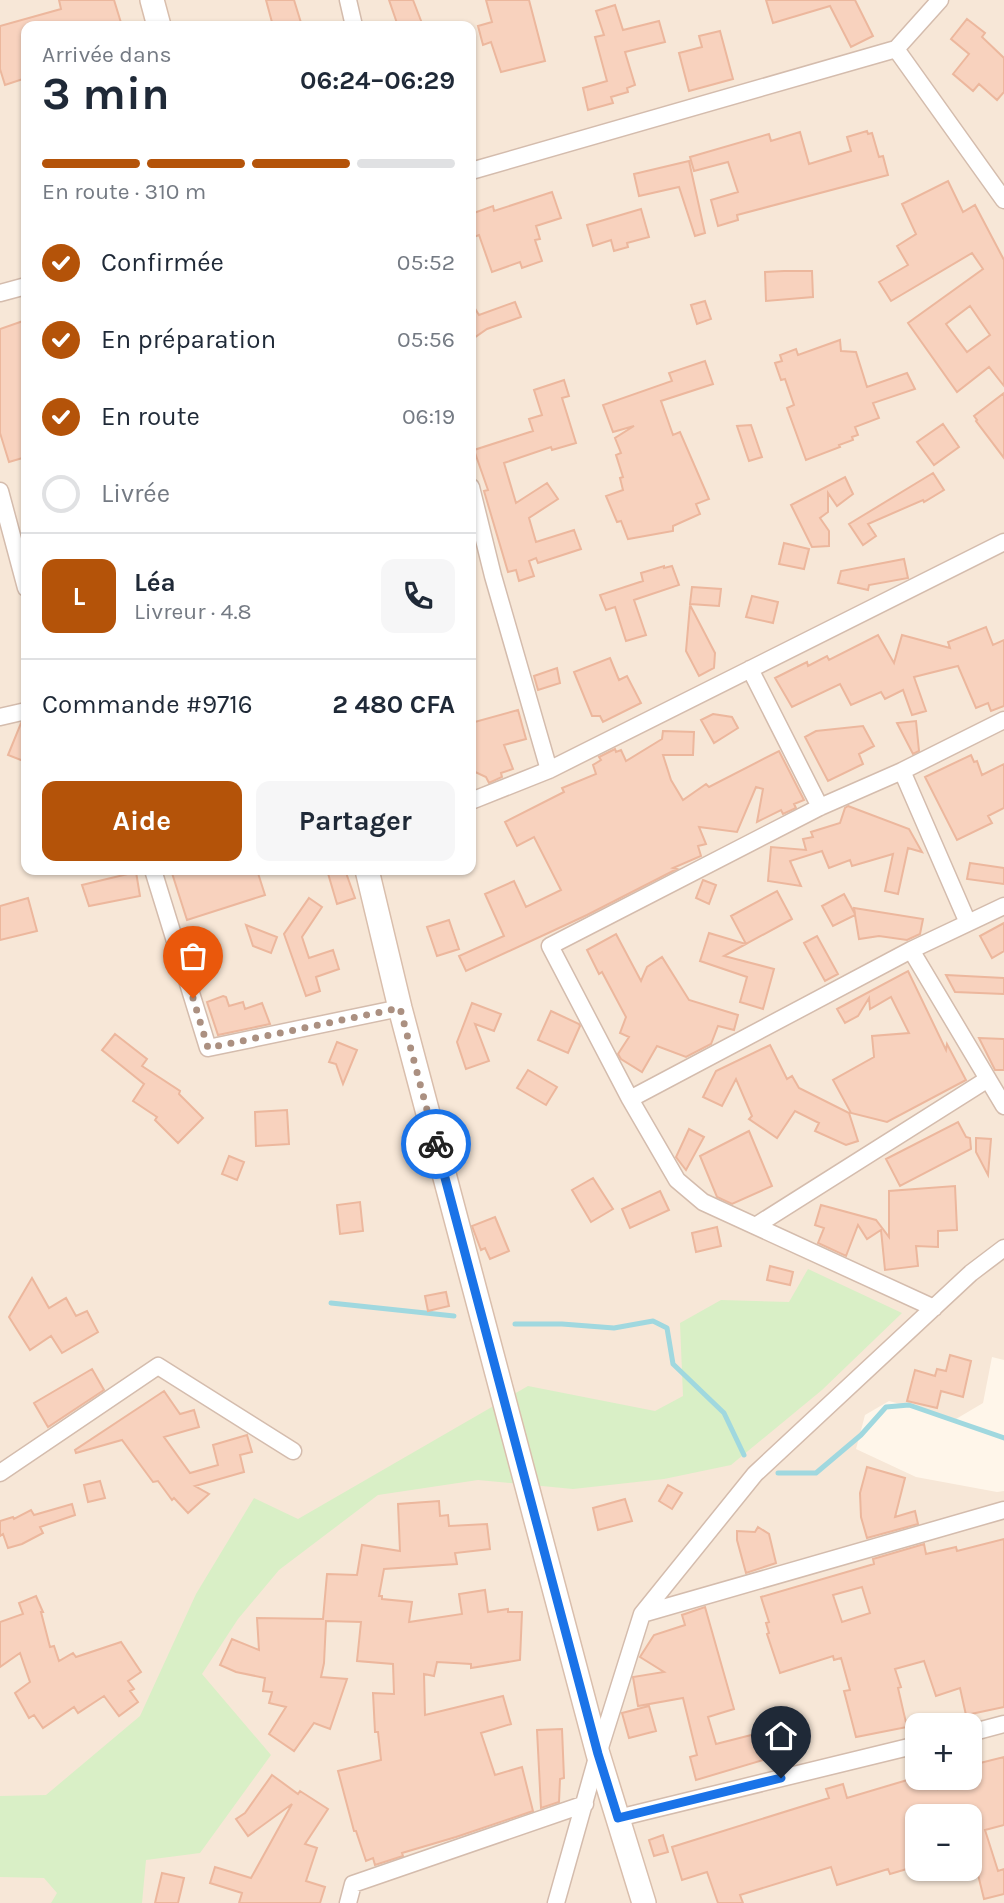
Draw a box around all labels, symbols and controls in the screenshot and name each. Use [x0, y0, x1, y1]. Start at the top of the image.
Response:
text: Arrivée dans [42, 41, 172, 68]
text: 06:24–06:29 [300, 65, 455, 96]
text: 3 min [42, 67, 170, 121]
text: En route · 310 m [42, 178, 206, 205]
icon: check [42, 244, 80, 282]
text: Confirmée [101, 247, 224, 278]
text: 05:52 [397, 249, 455, 276]
icon: check [42, 321, 80, 359]
text: En préparation [101, 324, 276, 355]
text: 05:56 [397, 326, 455, 353]
icon: check [42, 398, 80, 436]
text: En route [101, 401, 200, 432]
text: 06:19 [402, 403, 455, 430]
text: Livrée [101, 478, 170, 509]
button: phone [381, 559, 455, 633]
text: Léa [134, 567, 176, 598]
text: L [73, 581, 85, 612]
text: Livreur · 4.8 [134, 598, 252, 625]
text: Commande #9716 [42, 689, 253, 720]
text: 2 480 CFA [332, 689, 455, 720]
button: Aide [42, 781, 242, 861]
button: Partager [256, 781, 455, 861]
pin [163, 926, 223, 998]
icon: bag [174, 937, 212, 975]
courier [401, 1109, 471, 1179]
icon: bike [417, 1125, 455, 1163]
pin [751, 1706, 811, 1778]
map controls [905, 1713, 982, 1881]
button: + [905, 1713, 982, 1790]
icon: home [762, 1717, 800, 1755]
button: − [905, 1804, 982, 1881]

